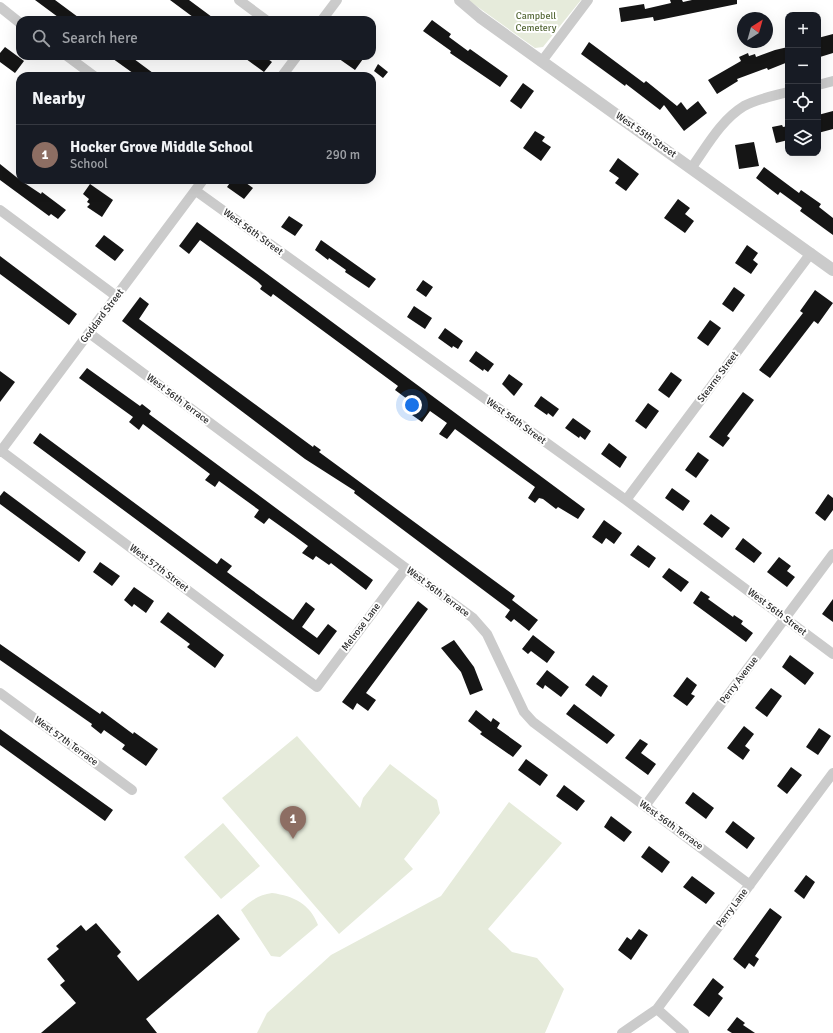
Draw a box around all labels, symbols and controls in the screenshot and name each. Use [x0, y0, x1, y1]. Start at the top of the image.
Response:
park label: Campbell Cemetery [516, 10, 557, 34]
north arrow [737, 12, 773, 48]
map controls [785, 12, 821, 156]
button: + [785, 12, 821, 48]
search box [16, 16, 376, 60]
icon: search [30, 27, 52, 49]
text: Search here [62, 29, 138, 47]
button: − [785, 48, 821, 84]
button: locate [785, 84, 821, 120]
text: Nearby [32, 88, 85, 109]
street label: West 55th Street [613, 110, 679, 161]
button: layers [785, 120, 821, 156]
text: Hocker Grove Middle School [70, 138, 253, 156]
text: 1 [41, 147, 49, 163]
text: 290 m [326, 147, 360, 163]
text: School [70, 156, 108, 172]
street label: West 56th Street [221, 206, 286, 258]
street label: Goddard Street [78, 286, 126, 345]
street label: Stearns Street [695, 349, 741, 405]
street label: West 56th Terrace [144, 371, 212, 427]
your location [402, 395, 422, 415]
street label: West 56th Street [484, 395, 549, 447]
street label: West 57th Street [127, 542, 191, 595]
street label: West 56th Terrace [404, 564, 472, 620]
street label: West 56th Street [745, 586, 809, 639]
street label: Melrose Lane [339, 601, 383, 653]
street label: Perry Avenue [717, 654, 761, 706]
street label: West 57th Terrace [32, 714, 100, 768]
street label: West 56th Terrace [637, 798, 705, 852]
pin: 1 [280, 806, 306, 839]
street label: Perry Lane [714, 886, 750, 930]

